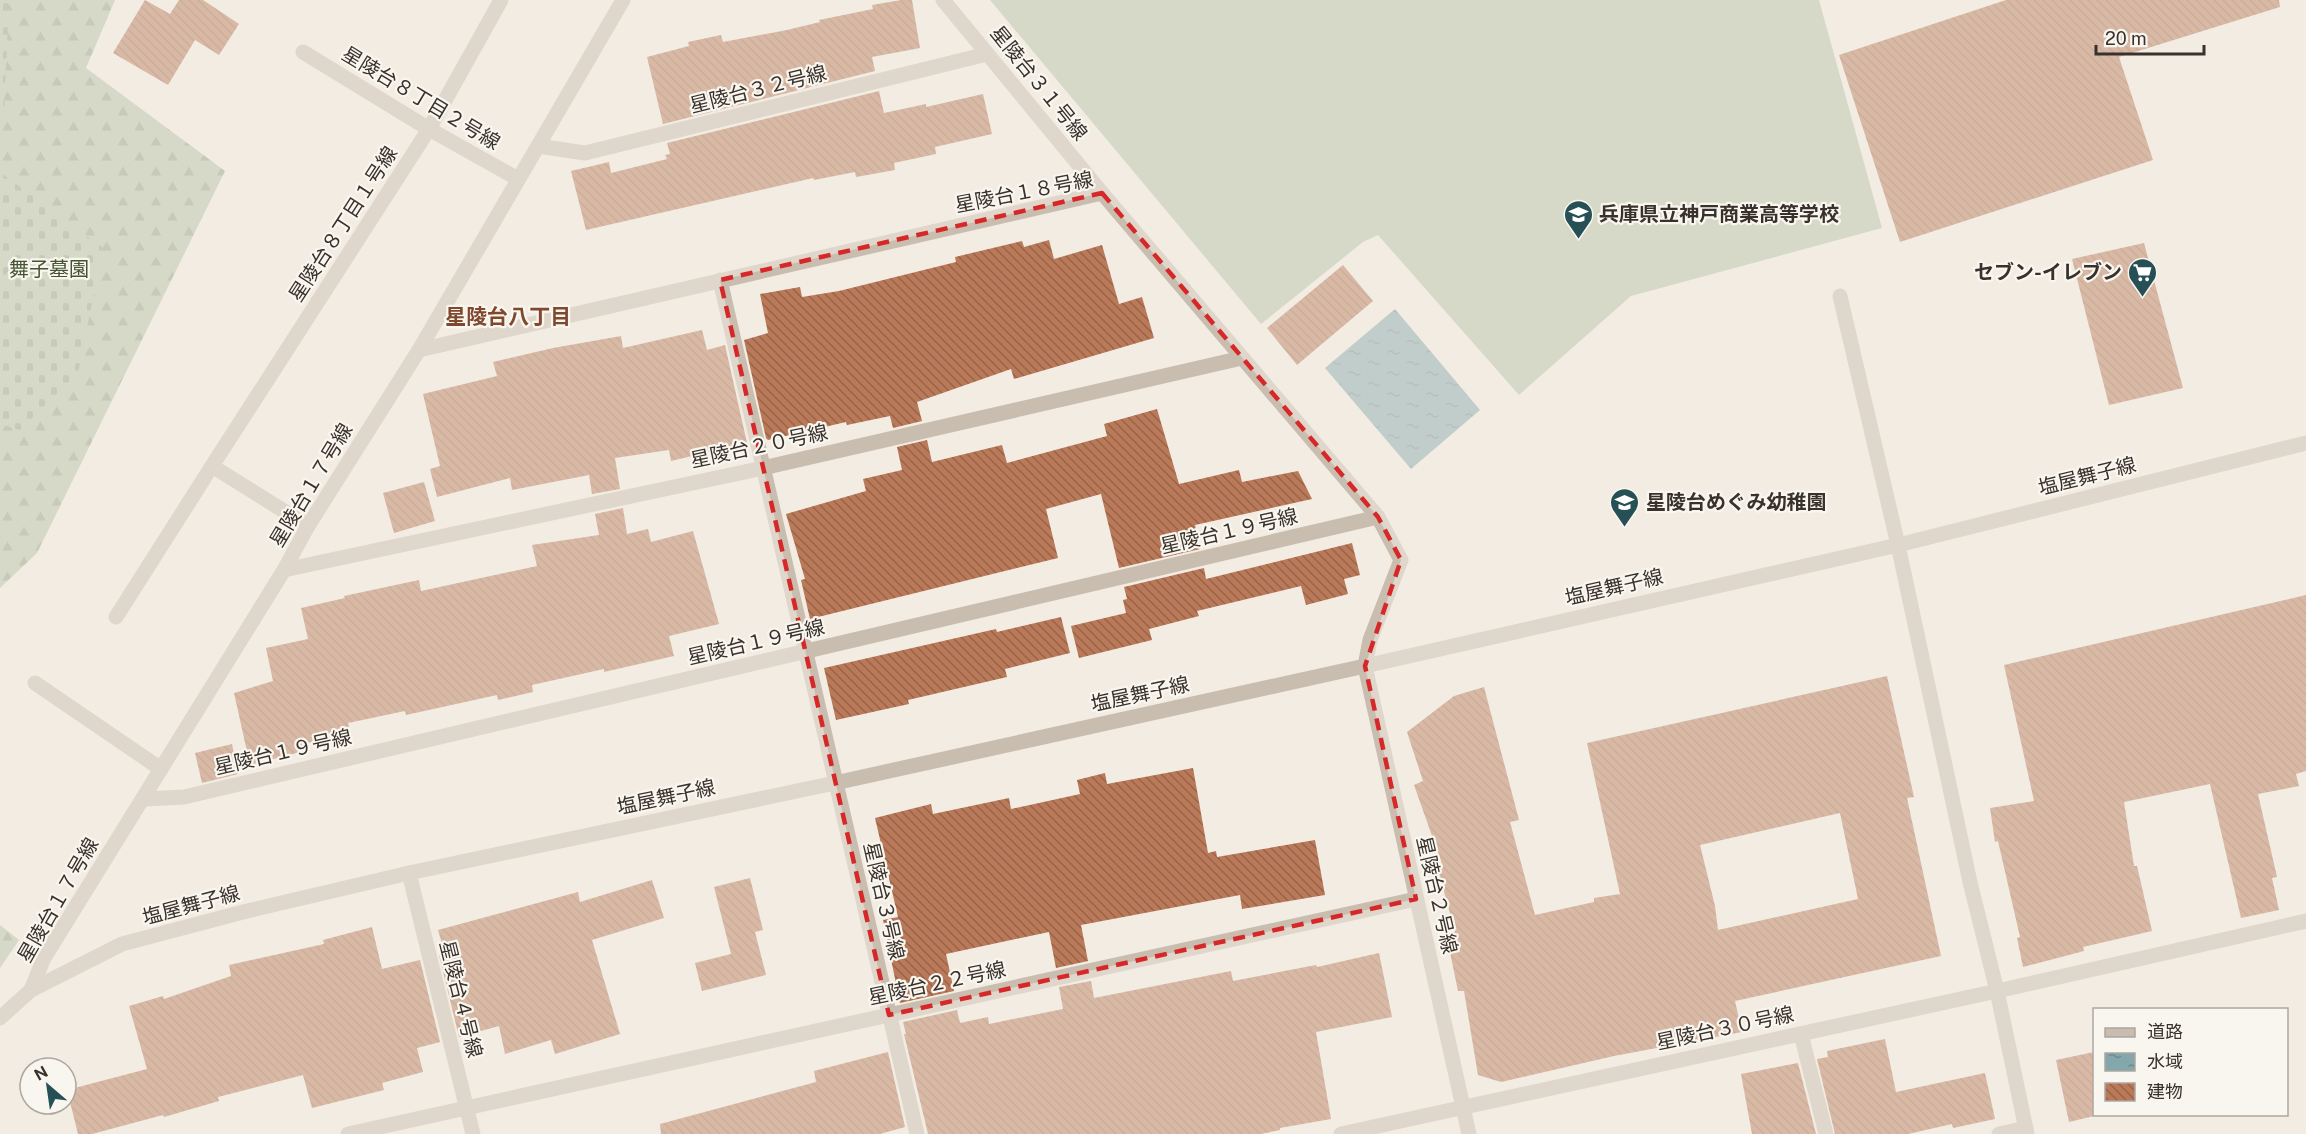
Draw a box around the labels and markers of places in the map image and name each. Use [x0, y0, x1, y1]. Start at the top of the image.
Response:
school or university icon: 兵庫県立神戸商業高等学校 [1562, 198, 1594, 240]
place label: 兵庫県立神戸商業高等学校 [1599, 202, 1839, 226]
supermarket icon: セブン-イレブン [2127, 256, 2159, 298]
place label: セブン-イレブン [1974, 260, 2122, 284]
school or university icon: 星陵台めぐみ幼稚園 [1609, 486, 1641, 528]
place label: 星陵台めぐみ幼稚園 [1646, 490, 1827, 514]

